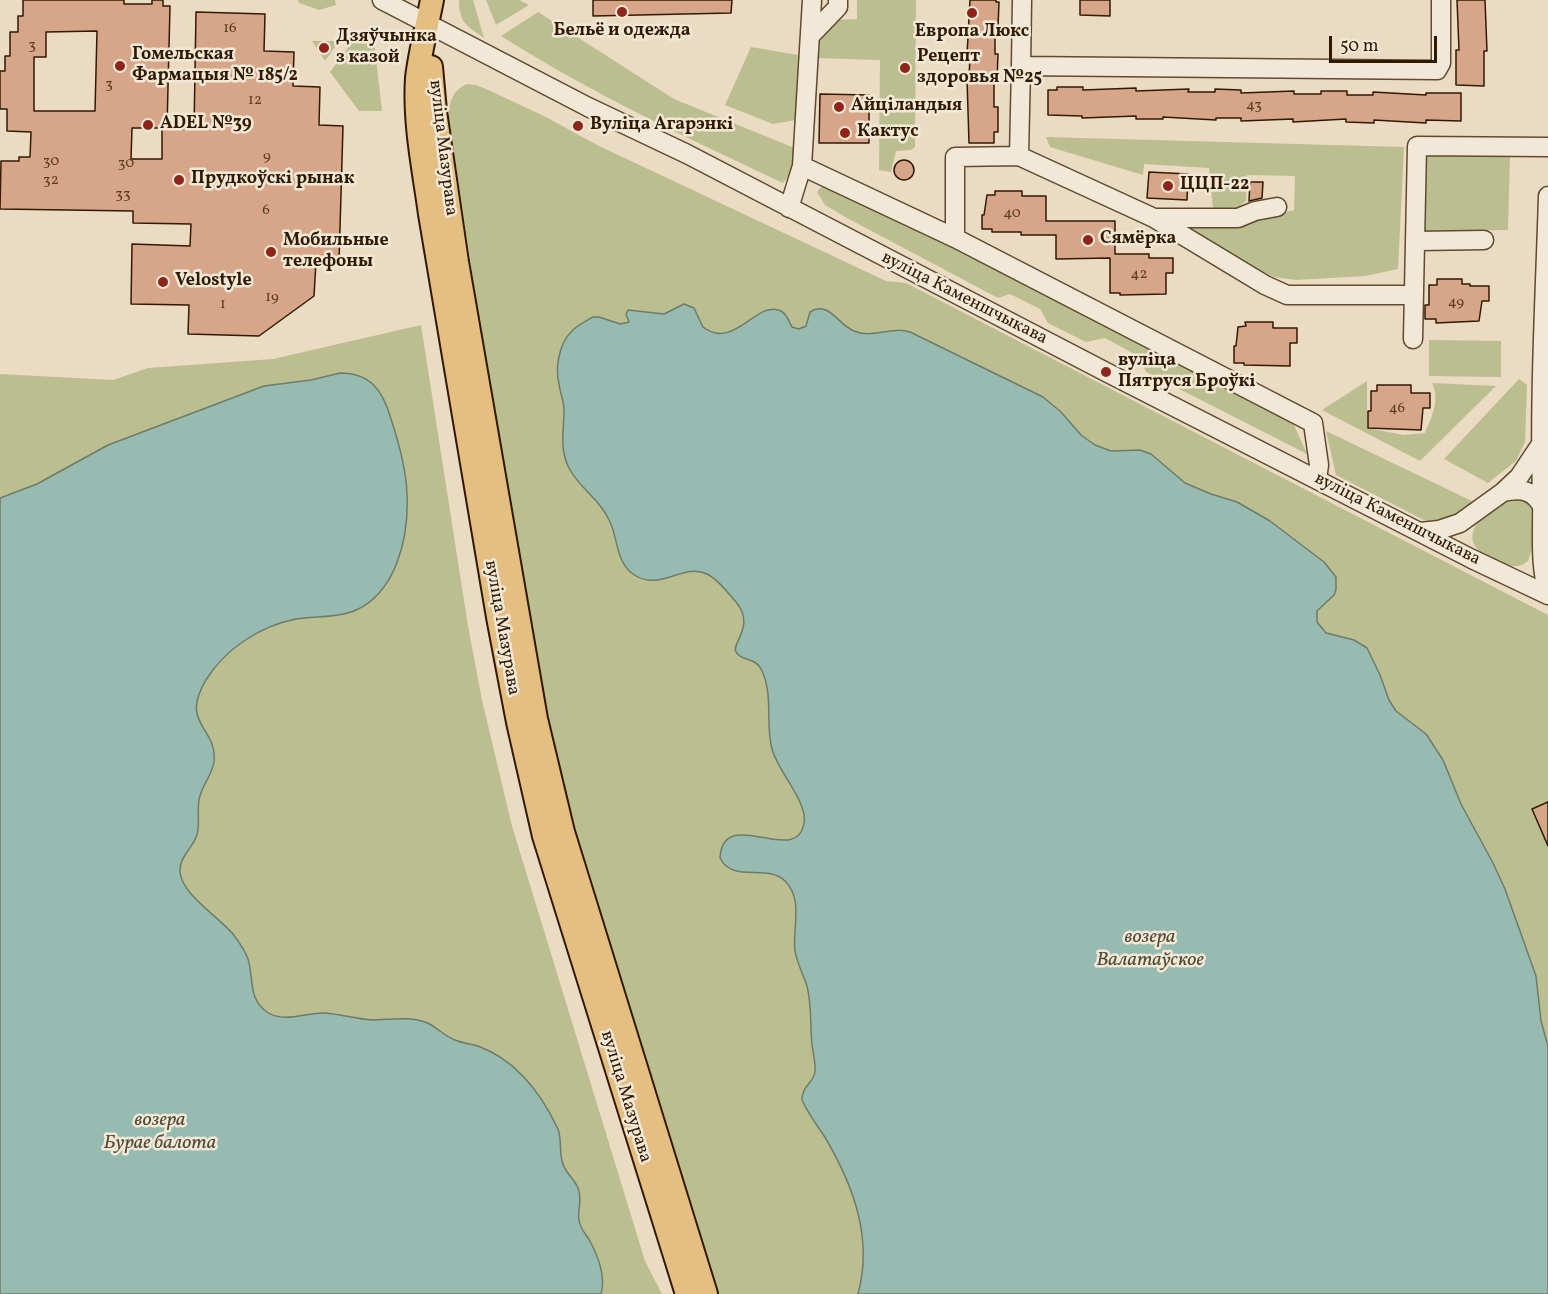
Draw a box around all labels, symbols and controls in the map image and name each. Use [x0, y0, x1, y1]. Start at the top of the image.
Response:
marker: Бельё и одежда [615, 5, 629, 19]
marker: Европа Люкс [965, 6, 979, 20]
house number: 16 [223, 20, 237, 38]
place label: Бельё и одежда [553, 21, 691, 43]
place label: Европа Люкс [915, 22, 1029, 44]
scale bar [1332, 24, 1440, 62]
place label: Дзяўчынка з казой [336, 27, 437, 70]
text: 50 m [1340, 34, 1379, 59]
house number: 3 [28, 37, 36, 55]
marker: Дзяўчынка з казой [317, 41, 331, 55]
place label: Гомельская Фармацыя № 185/2 [132, 45, 298, 88]
place label: Рецепт здоровья №25 [917, 47, 1042, 90]
marker: Гомельская Фармацыя № 185/2 [113, 59, 127, 73]
marker: Рецепт здоровья №25 [898, 61, 912, 75]
house number: 3 [105, 76, 113, 94]
street label: вуліца Мазурава [423, 79, 461, 217]
house number: 12 [248, 92, 262, 110]
place label: Айціландыя [851, 96, 962, 118]
house number: 43 [1246, 97, 1262, 115]
marker: Айціландыя [832, 100, 846, 114]
place label: ADEL №39 [160, 114, 252, 136]
place label: Вуліца Агарэнкі [590, 115, 733, 137]
marker: ADEL №39 [141, 118, 155, 132]
marker: Вуліца Агарэнкі [571, 119, 585, 133]
place label: Кактус [857, 122, 919, 144]
marker: Кактус [838, 126, 852, 140]
house number: 9 [263, 148, 271, 166]
house number: 30 [43, 153, 59, 171]
house number: 30 [118, 155, 134, 173]
place label: Прудкоўскі рынак [191, 169, 354, 191]
house number: 32 [43, 172, 59, 190]
marker: Прудкоўскі рынак [172, 173, 186, 187]
place label: ЦЦП-22 [1180, 175, 1249, 197]
marker: ЦЦП-22 [1161, 179, 1175, 193]
house number: 33 [115, 186, 131, 204]
house number: 6 [262, 202, 270, 220]
house number: 40 [1003, 205, 1021, 223]
place label: Сямёрка [1100, 229, 1176, 251]
place label: Мобильные телефоны [283, 231, 389, 274]
marker: Сямёрка [1081, 233, 1095, 247]
marker: Мобильные телефоны [264, 245, 278, 259]
street label: вуліца Каменшчыкава [877, 248, 1051, 350]
house number: 42 [1130, 266, 1148, 284]
place label: Velostyle [175, 271, 252, 293]
marker: Velostyle [156, 275, 170, 289]
house number: 19 [265, 289, 279, 307]
house number: 49 [1448, 294, 1464, 312]
house number: 1 [220, 296, 226, 314]
place label: вуліца Пятруся Броўкі [1118, 351, 1256, 394]
marker: вуліца Пятруся Броўкі [1099, 365, 1113, 379]
house number: 46 [1389, 400, 1405, 418]
street label: вуліца Каменшчыкава [1310, 469, 1484, 571]
street label: вуліца Мазурава [478, 559, 524, 697]
water label: возера Валатаўское [1096, 926, 1204, 973]
street label: вуліца Мазурава [595, 1028, 655, 1166]
water label: возера Бурае балота [104, 1109, 216, 1156]

